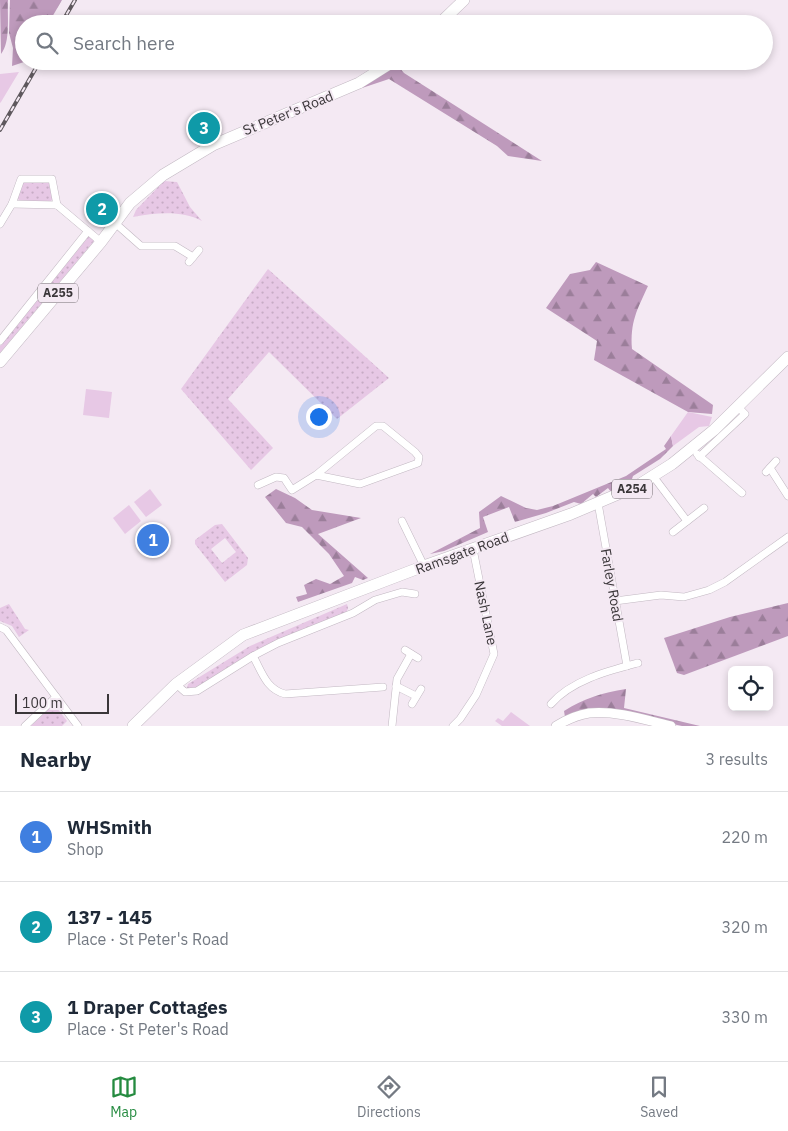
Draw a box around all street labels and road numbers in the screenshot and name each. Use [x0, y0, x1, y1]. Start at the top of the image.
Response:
street label: St Peter's Road [240, 87, 336, 139]
road number: A255 [38, 284, 78, 302]
road number: A254 [612, 479, 652, 498]
street label: Ramsgate Road [413, 528, 511, 578]
street label: Farley Road [597, 547, 627, 623]
street label: Nash Lane [470, 579, 502, 647]

